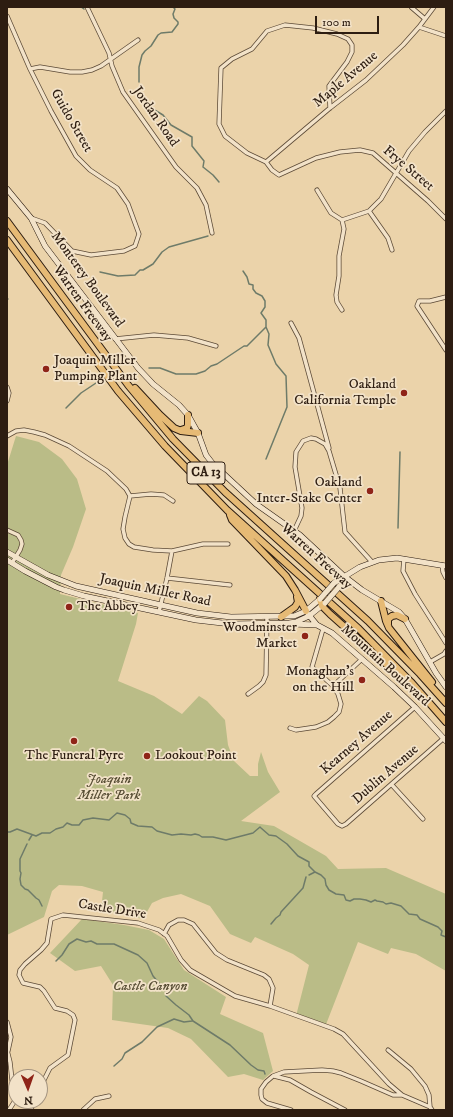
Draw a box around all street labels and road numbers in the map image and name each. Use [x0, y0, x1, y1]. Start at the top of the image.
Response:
street label: Maple Avenue [310, 48, 382, 112]
street label: Jordan Road [128, 84, 182, 150]
street label: Guido Street [46, 86, 96, 156]
street label: Frye Street [379, 143, 437, 195]
street label: Monterey Boulevard [47, 229, 127, 331]
street label: Warren Freeway [49, 262, 115, 346]
road number: CA 13 [187, 462, 225, 484]
street label: Warren Freeway [277, 520, 355, 594]
street label: Joaquin Miller Road [98, 571, 212, 611]
street label: Mountain Boulevard [337, 621, 433, 711]
street label: Kearney Avenue [318, 707, 396, 779]
street label: Dublin Avenue [349, 742, 423, 808]
street label: Castle Drive [77, 896, 147, 924]

